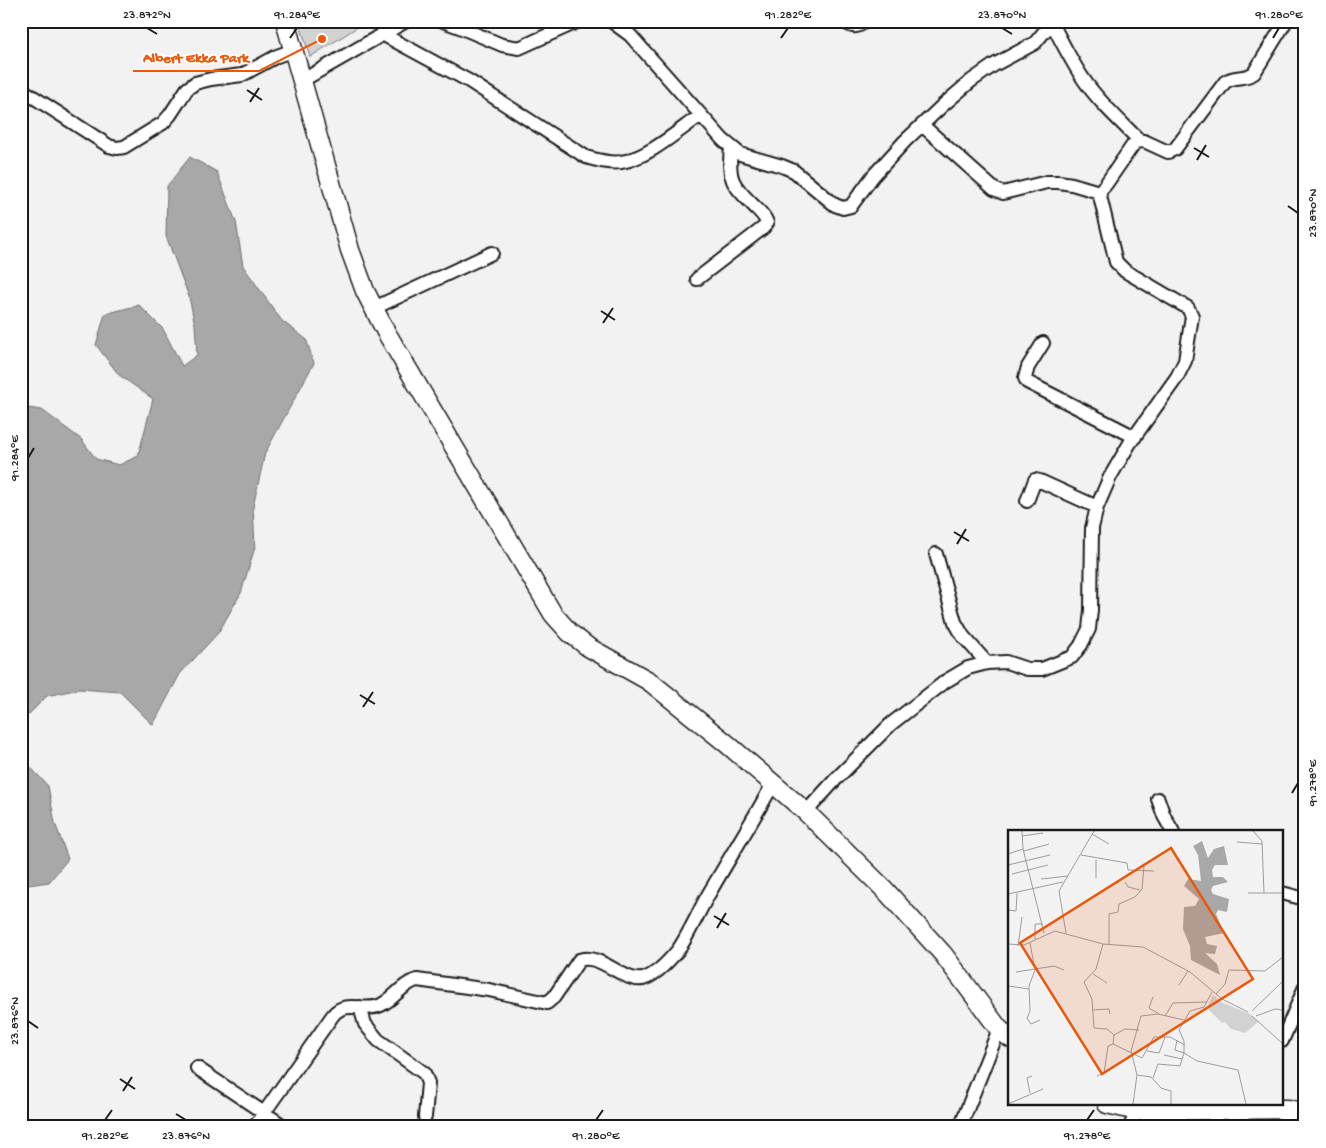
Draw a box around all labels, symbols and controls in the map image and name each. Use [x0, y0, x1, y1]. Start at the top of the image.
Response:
text: 23.872°N [123, 9, 171, 23]
text: 91.284°E [273, 9, 320, 23]
text: 91.282°E [764, 9, 811, 23]
text: 23.870°N [978, 9, 1027, 23]
text: 91.280°E [1255, 9, 1303, 23]
callout: Albert Ekka Park [133, 41, 259, 71]
text: Albert Ekka Park [142, 50, 251, 68]
text: 23.870°N [1307, 188, 1321, 237]
text: 91.284°E [9, 435, 23, 482]
text: 91.278°E [1307, 759, 1321, 807]
inset map [1008, 830, 1284, 1106]
text: 23.876°N [9, 997, 23, 1045]
text: 91.282°E [81, 1130, 128, 1144]
text: 23.876°N [162, 1130, 210, 1144]
text: 91.280°E [572, 1130, 620, 1144]
text: 91.278°E [1063, 1130, 1111, 1144]

